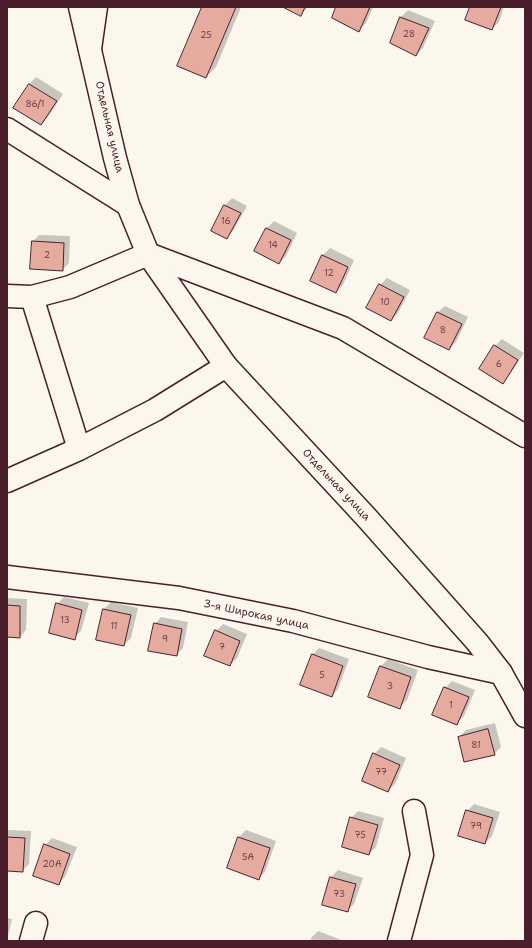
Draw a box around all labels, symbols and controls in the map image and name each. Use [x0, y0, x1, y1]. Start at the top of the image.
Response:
house number: 28 [403, 30, 415, 40]
house number: 25 [200, 31, 212, 41]
street label: Отдельная улица [92, 80, 126, 174]
house number: 86/1 [25, 100, 45, 110]
house number: 16 [221, 217, 231, 227]
house number: 14 [268, 241, 278, 251]
house number: 2 [44, 251, 50, 261]
house number: 12 [324, 269, 334, 279]
house number: 10 [380, 298, 390, 308]
house number: 8 [440, 326, 446, 336]
house number: 6 [496, 360, 502, 370]
street label: Отдельная улица [299, 446, 373, 524]
street label: 3-я Широкая улица [202, 597, 310, 633]
house number: 13 [60, 616, 70, 626]
house number: 11 [110, 622, 118, 632]
house number: 9 [162, 635, 168, 645]
house number: 7 [219, 643, 225, 653]
house number: 5 [319, 671, 325, 681]
house number: 3 [387, 682, 393, 692]
house number: 1 [449, 701, 453, 711]
house number: 81 [471, 741, 481, 751]
house number: 77 [375, 768, 387, 778]
house number: 79 [470, 822, 482, 832]
house number: 75 [354, 831, 366, 841]
house number: 5А [242, 853, 254, 863]
house number: 20А [43, 860, 61, 870]
house number: 73 [333, 890, 345, 900]

